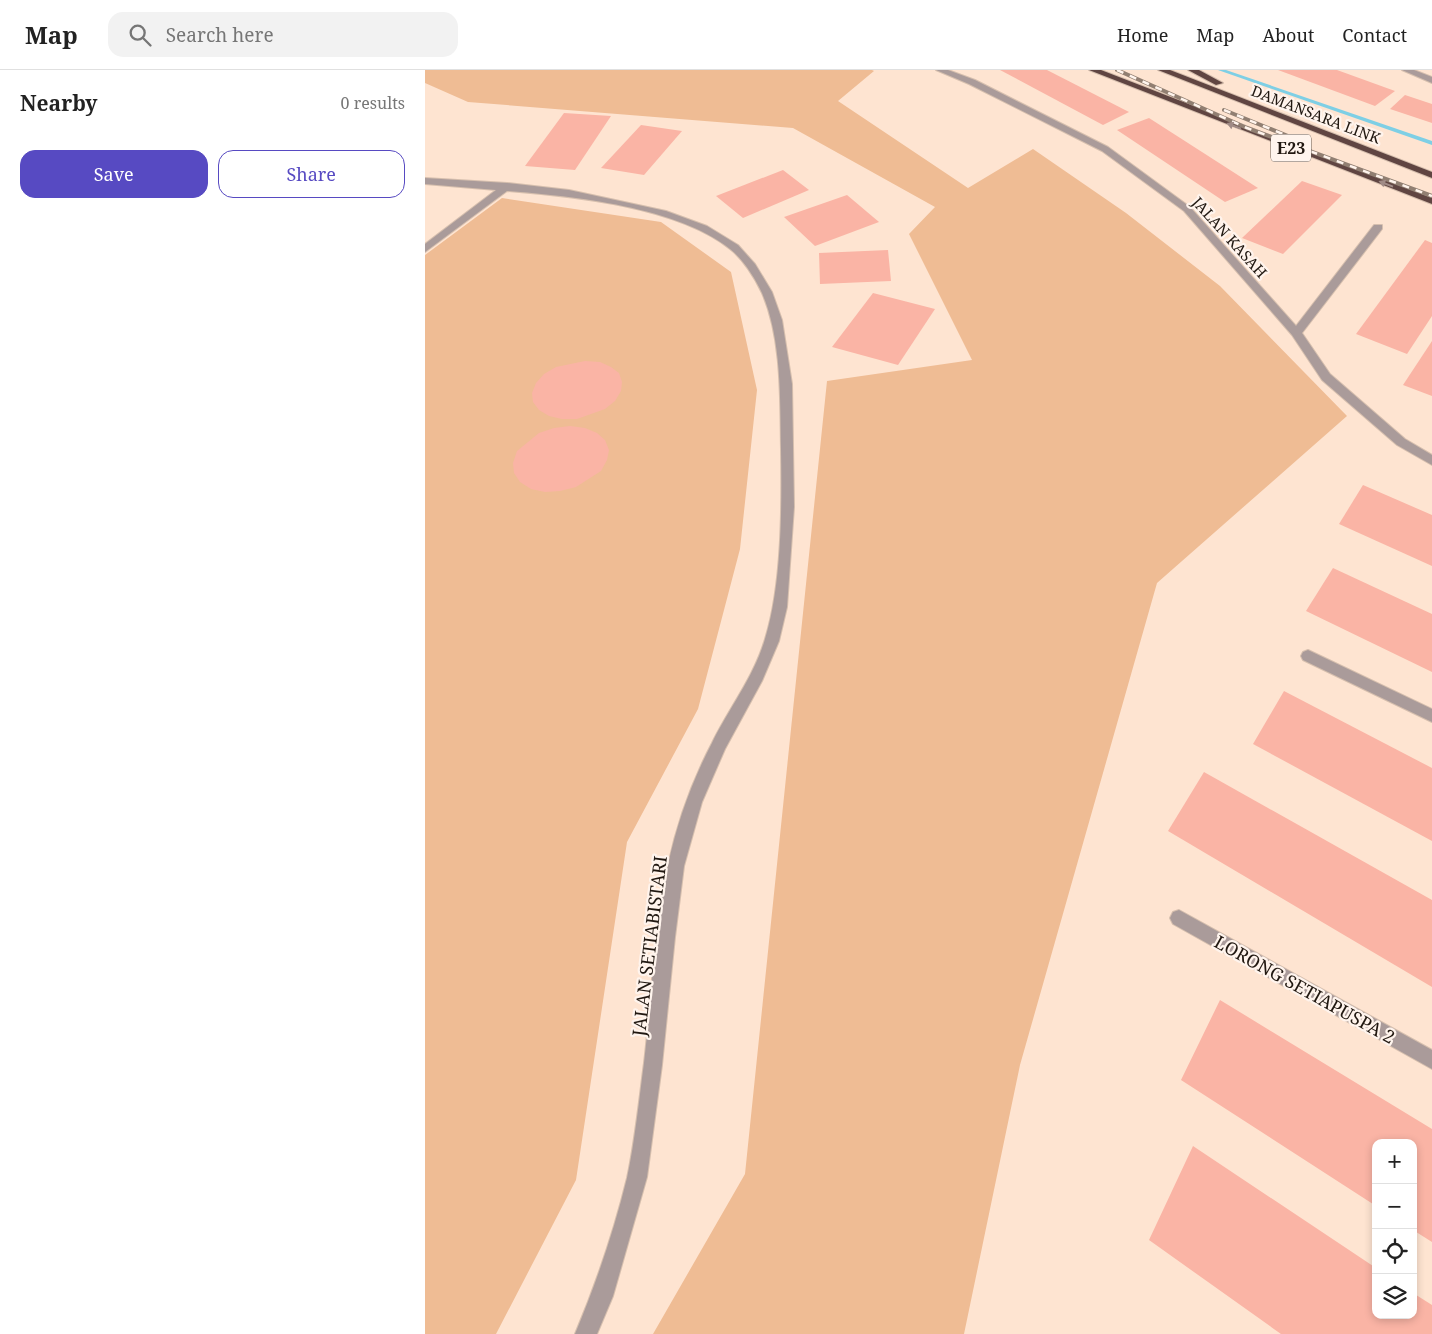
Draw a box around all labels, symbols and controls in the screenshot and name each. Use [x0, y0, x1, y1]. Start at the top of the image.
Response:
search box [108, 12, 458, 57]
text: Map [25, 18, 78, 51]
icon: search [126, 21, 154, 49]
text: Search here [166, 22, 274, 48]
text: Home [1117, 23, 1168, 47]
text: Map [1196, 23, 1234, 47]
text: About [1262, 23, 1314, 47]
text: Contact [1342, 23, 1407, 47]
street label: DAMANSARA LINK [1249, 80, 1384, 148]
text: Nearby [20, 89, 98, 117]
text: 0 results [341, 92, 405, 114]
one-way arrow [1227, 122, 1242, 130]
road number: E23 [1271, 134, 1311, 162]
button: Save [20, 150, 208, 198]
button: Share [218, 150, 405, 198]
one-way arrow [1379, 180, 1394, 187]
street label: JALAN KASAH [1188, 191, 1272, 282]
street label: JALAN SETIABISTARI [626, 854, 672, 1039]
street label: LORONG SETIAPUSPA 2 [1210, 929, 1400, 1049]
map controls [1372, 1139, 1417, 1319]
button: + [1372, 1139, 1417, 1184]
button: − [1372, 1184, 1417, 1229]
button: locate [1372, 1229, 1417, 1274]
button: layers [1372, 1274, 1417, 1319]

